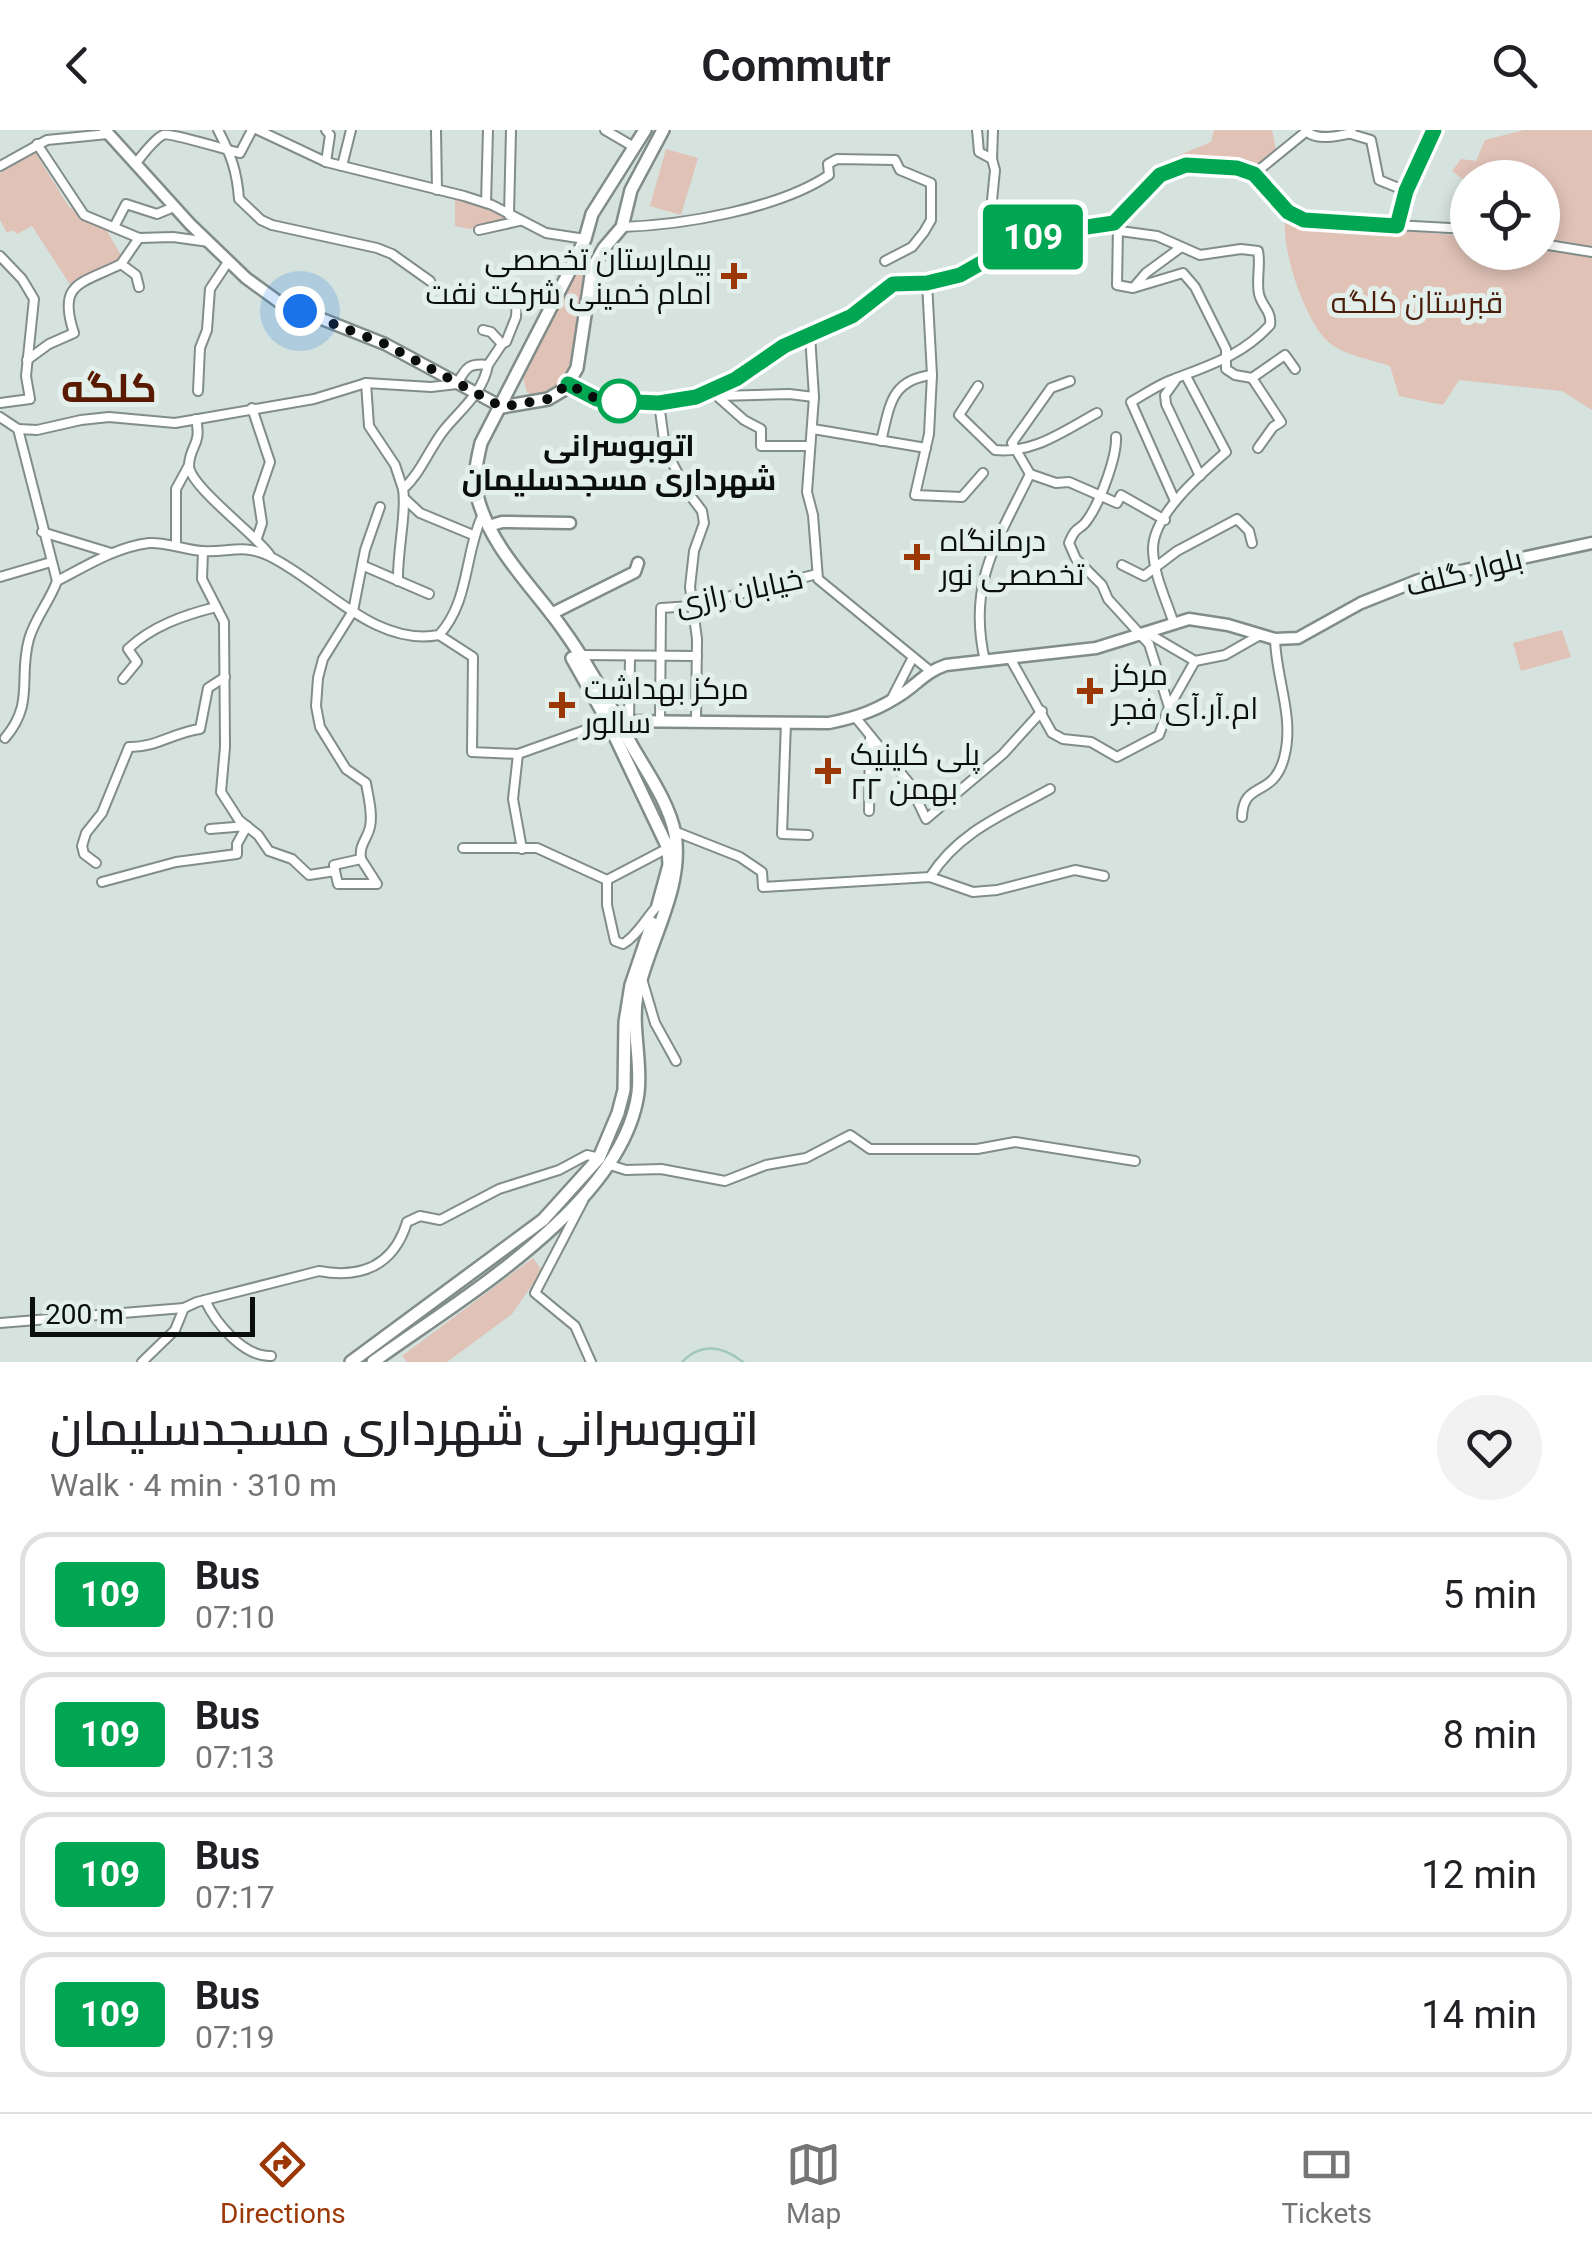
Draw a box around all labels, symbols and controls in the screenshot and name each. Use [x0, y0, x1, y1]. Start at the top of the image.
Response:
icon: back [50, 38, 105, 93]
icon: search [1487, 38, 1542, 93]
text: Commutr [701, 39, 891, 92]
map controls [1450, 160, 1560, 270]
button: locate [1450, 160, 1560, 270]
line badge: 109 [976, 204, 1090, 270]
text: 109 [1003, 217, 1063, 258]
place label: بیمارستان تخصصی امام خمینی شرکت نفت [425, 242, 712, 314]
marker: بیمارستان تخصصی امام خمینی شرکت نفت [721, 263, 747, 289]
park label: قبرستان کلگه [1331, 285, 1503, 320]
your location [275, 286, 325, 336]
district label: کلگه [61, 365, 157, 412]
marker: اتوبوسرانی شهرداری مسجدسلیمان [598, 380, 640, 422]
place label: اتوبوسرانی شهرداری مسجدسلیمان [462, 428, 776, 498]
place label: درمانگاه تخصصی نور [938, 523, 1084, 593]
street label: بلوار گلف [1402, 541, 1526, 603]
marker: درمانگاه تخصصی نور [904, 544, 930, 570]
street label: خیابان رازی [672, 560, 806, 622]
place label: مرکز ام.آر.آی فجر [1110, 657, 1258, 729]
place label: مرکز بهداشت سالور [582, 671, 749, 740]
marker: مرکز ام.آر.آی فجر [1077, 678, 1103, 704]
marker: مرکز بهداشت سالور [549, 692, 575, 718]
place label: پلی کلینیک ۲۲ بهمن [850, 737, 980, 807]
marker: پلی کلینیک ۲۲ بهمن [815, 758, 841, 784]
scale bar [30, 1292, 255, 1336]
text: 200 m [45, 1298, 124, 1331]
button: heart [1437, 1395, 1542, 1500]
text: اتوبوسرانی شهرداری مسجدسلیمان [50, 1400, 759, 1457]
text: Walk · 4 min · 310 m [50, 1466, 337, 1504]
text: Bus [195, 1554, 260, 1598]
text: 5 min [1443, 1573, 1537, 1617]
text: 109 [80, 1574, 140, 1615]
text: 07:10 [195, 1598, 275, 1636]
text: Bus [195, 1694, 260, 1738]
text: 8 min [1443, 1713, 1537, 1757]
text: 109 [80, 1714, 140, 1755]
text: 07:13 [195, 1738, 275, 1776]
text: Bus [195, 1834, 260, 1878]
text: 12 min [1421, 1853, 1537, 1897]
text: 109 [80, 1854, 140, 1895]
text: 07:17 [195, 1878, 275, 1916]
text: Bus [195, 1974, 260, 2018]
text: 14 min [1421, 1993, 1537, 2037]
text: 109 [80, 1994, 140, 2035]
text: 07:19 [195, 2018, 275, 2056]
tab: Directions [220, 2137, 346, 2230]
tab: Map [786, 2137, 841, 2230]
tab: Tickets [1281, 2137, 1372, 2230]

